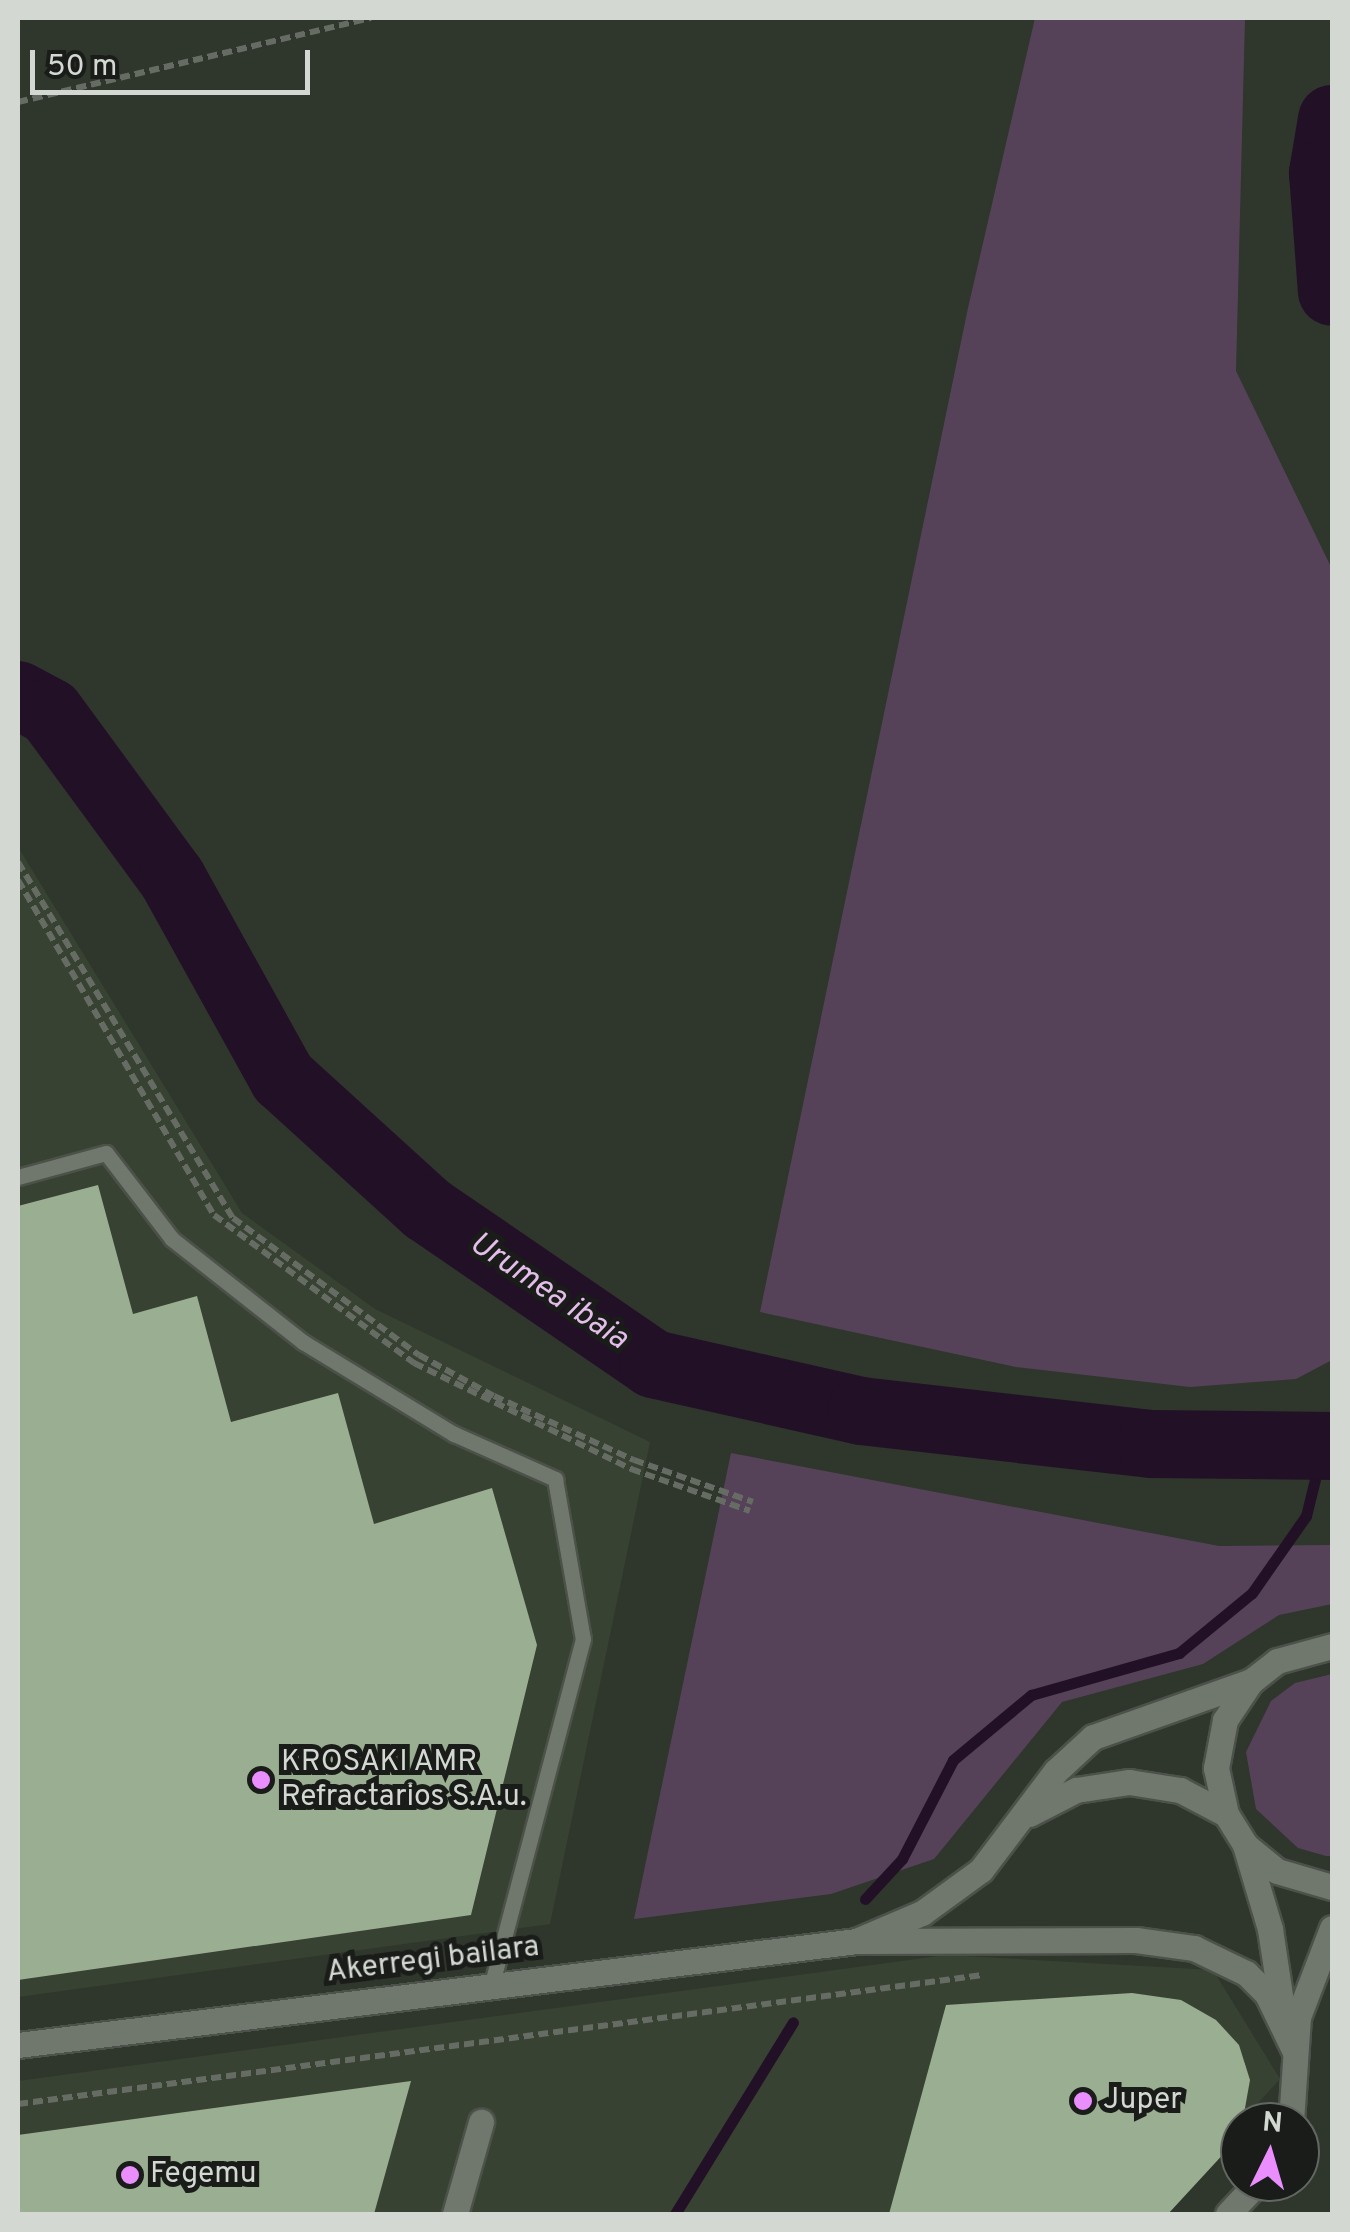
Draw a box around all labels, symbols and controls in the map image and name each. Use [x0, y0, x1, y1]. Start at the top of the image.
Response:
scale bar [35, 30, 315, 92]
text: 50 m [47, 49, 117, 86]
water label: Urumea ibaia [461, 1225, 635, 1359]
place label: KROSAKI AMR Refractarios S.A.u. [281, 1745, 526, 1816]
marker: KROSAKI AMR Refractarios S.A.u. [250, 1769, 272, 1791]
street label: Akerregi bailara [325, 1930, 541, 1992]
place label: Juper [1103, 2083, 1182, 2119]
marker: Juper [1072, 2090, 1094, 2112]
north arrow [1220, 2102, 1320, 2202]
text: N [1261, 2105, 1284, 2143]
place label: Fegemu [150, 2157, 257, 2193]
marker: Fegemu [119, 2164, 141, 2186]

